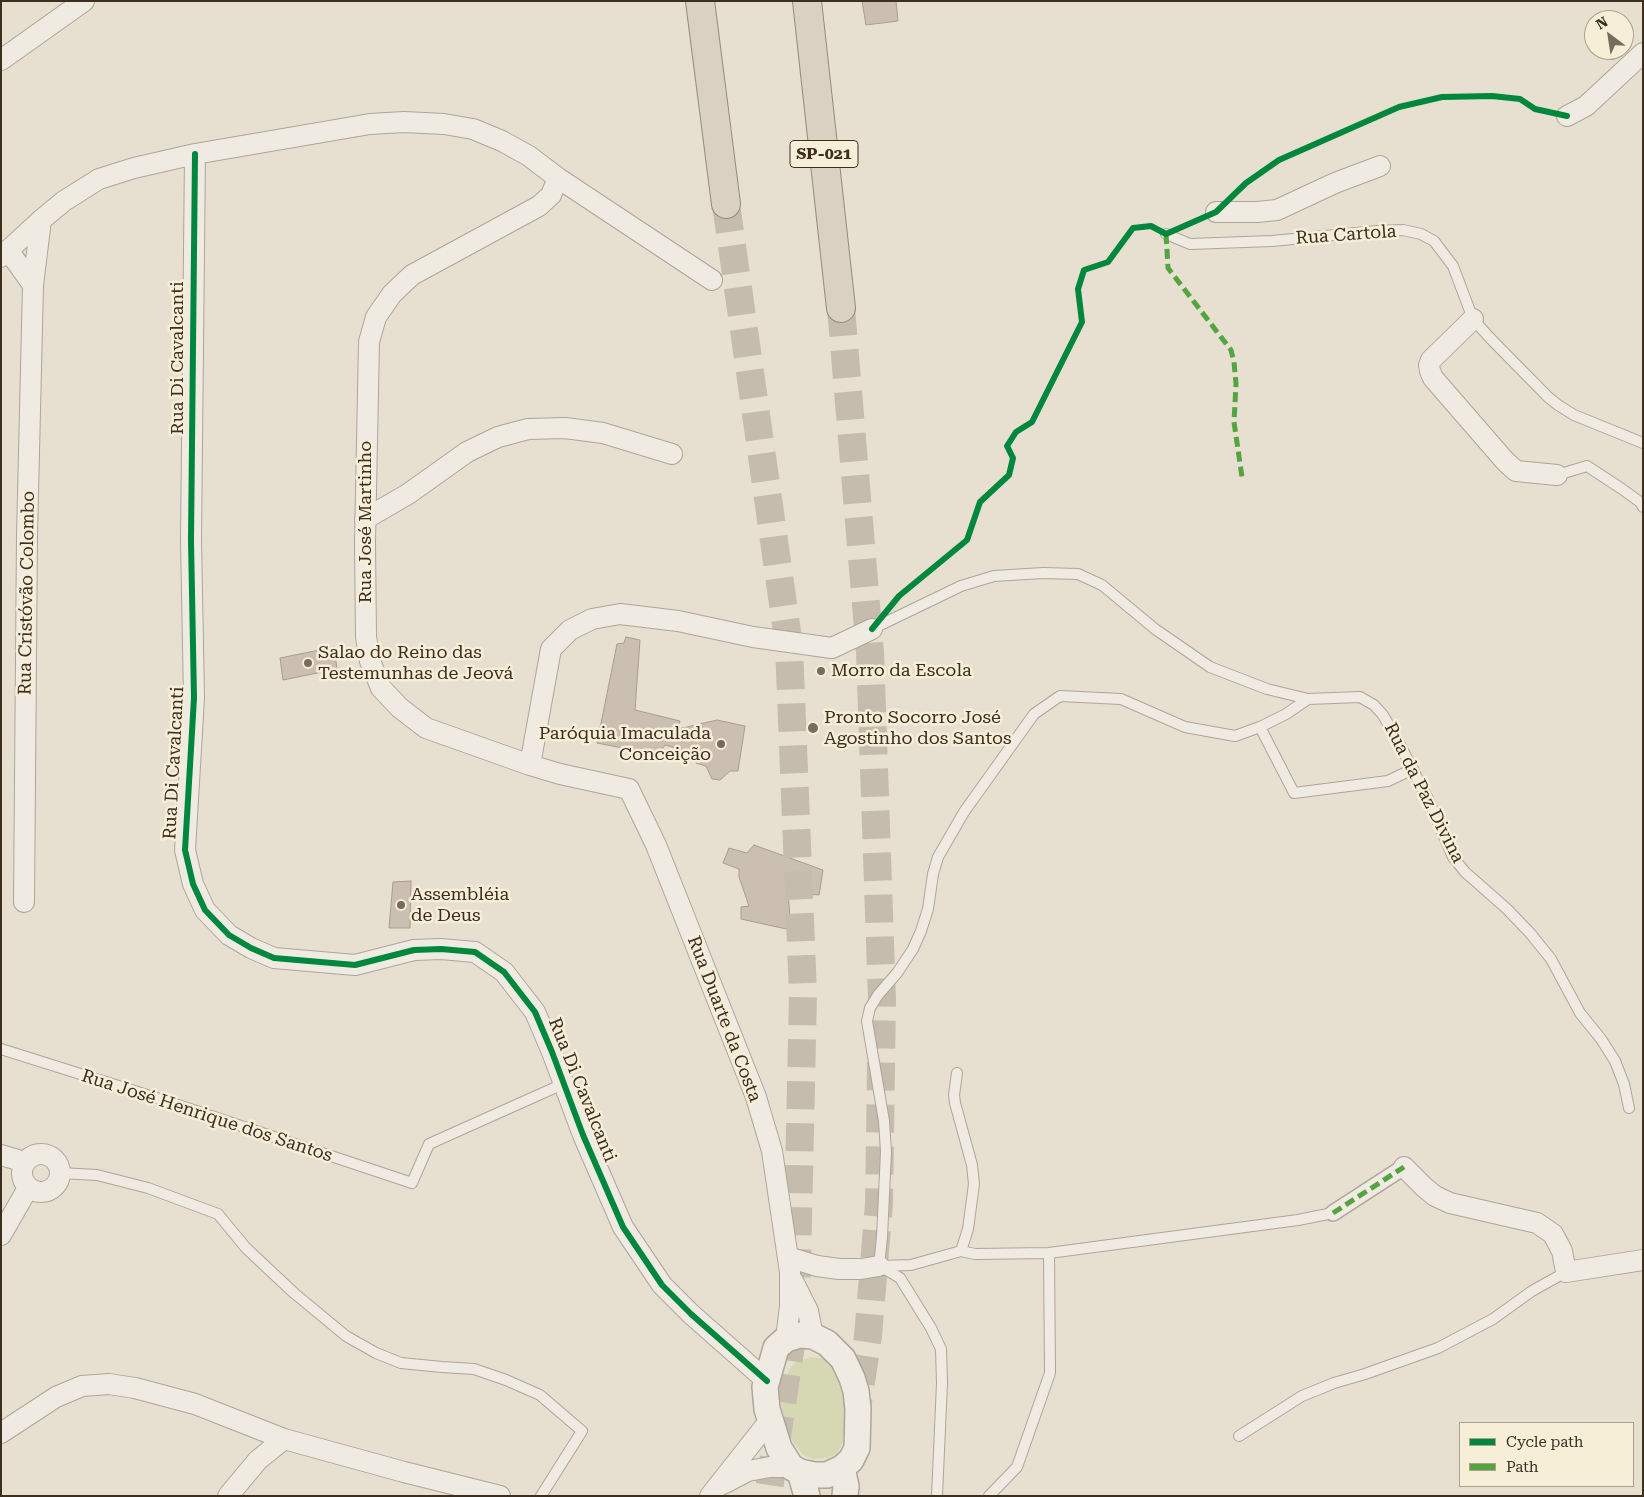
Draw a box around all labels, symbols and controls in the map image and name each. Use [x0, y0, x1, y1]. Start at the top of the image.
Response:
north arrow [1584, 10, 1634, 60]
text: N [1593, 13, 1611, 33]
road number: SP-021 [790, 140, 858, 168]
street label: Rua Cartola [1295, 221, 1397, 249]
street label: Rua Di Cavalcanti [167, 281, 189, 435]
street label: Rua José Martinho [355, 441, 377, 603]
street label: Rua Cristóvão Colombo [14, 491, 40, 695]
place label: Salao do Reino das Testemunhas de Jeová [318, 642, 513, 684]
marker: Salao do Reino das Testemunhas de Jeová [302, 657, 314, 669]
place label: Morro da Escola [831, 660, 972, 682]
marker: Morro da Escola [815, 665, 827, 677]
street label: Rua Di Cavalcanti [159, 686, 189, 840]
place label: Pronto Socorro José Agostinho dos Santos [824, 707, 1012, 750]
street label: Rua da Paz Divina [1379, 719, 1469, 867]
marker: Pronto Socorro José Agostinho dos Santos [806, 721, 820, 735]
place label: Paróquia Imaculada Conceição [539, 723, 711, 766]
marker: Paróquia Imaculada Conceição [715, 738, 727, 750]
place label: Assembléia de Deus [411, 884, 509, 926]
marker: Assembléia de Deus [395, 899, 407, 911]
street label: Rua Duarte da Costa [682, 933, 766, 1105]
street label: Rua Di Cavalcanti [543, 1015, 621, 1165]
street label: Rua José Henrique dos Santos [79, 1065, 335, 1167]
legend [1459, 1422, 1634, 1487]
text: Cycle path [1506, 1433, 1583, 1451]
text: Path [1506, 1458, 1539, 1476]

